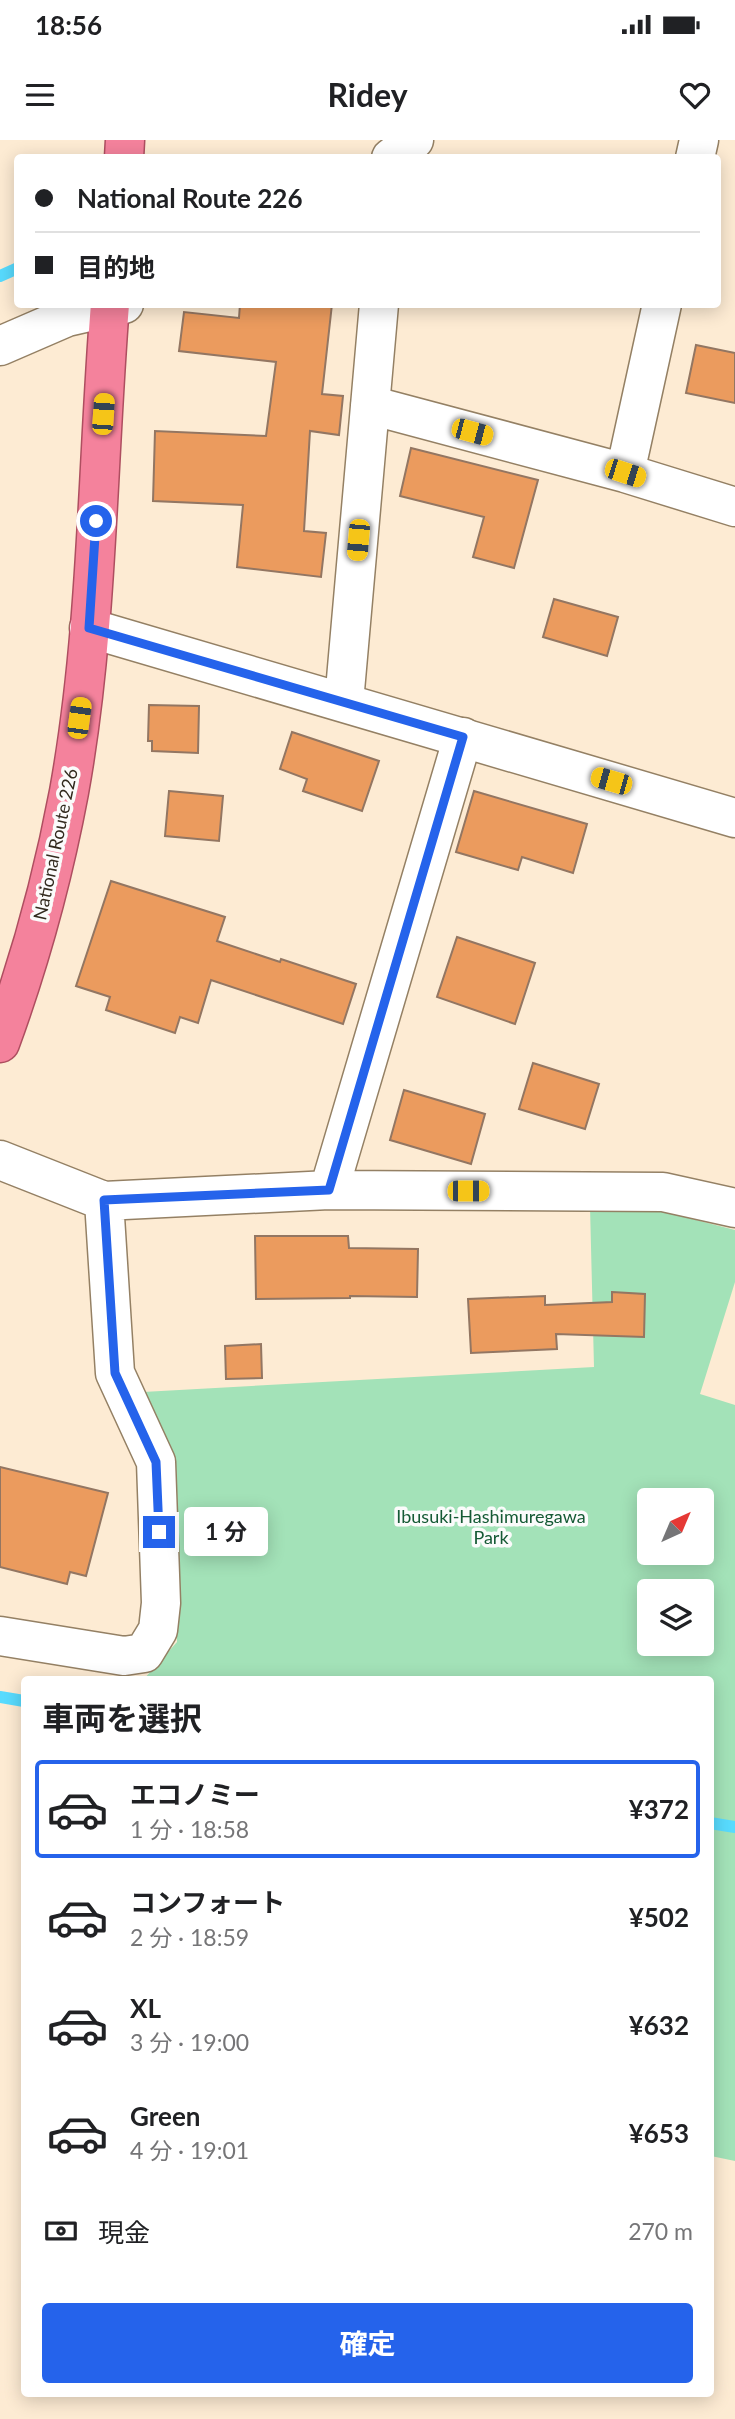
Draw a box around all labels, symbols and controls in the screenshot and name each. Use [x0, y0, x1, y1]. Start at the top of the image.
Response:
text: 18:56 [35, 9, 102, 41]
text: Ridey [327, 75, 408, 114]
icon: menu [21, 76, 59, 114]
icon: heart [676, 76, 714, 114]
text: National Route 226 [77, 182, 302, 214]
text: 目的地 [77, 251, 155, 283]
car [92, 392, 115, 436]
car [449, 416, 496, 448]
car [602, 457, 649, 489]
route start [80, 505, 112, 537]
car [346, 518, 371, 562]
car [66, 696, 93, 740]
car [588, 765, 635, 797]
street label: National Route 226 [28, 766, 82, 922]
car [448, 1181, 490, 1202]
north arrow [637, 1488, 714, 1564]
map controls [637, 1488, 714, 1656]
park label: Ibusuki-Hashimuregawa Park [396, 1505, 586, 1548]
callout: 1 分 [184, 1508, 268, 1556]
route end [143, 1516, 175, 1548]
text: 1 分 [205, 1517, 247, 1545]
button: layers [637, 1579, 714, 1656]
text: 車両を選択 [42, 1698, 202, 1737]
icon: car [46, 1778, 109, 1841]
text: エコノミー [130, 1778, 260, 1810]
text: ¥372 [629, 1793, 689, 1825]
text: 1 分 · 18:58 [130, 1815, 249, 1843]
icon: car [46, 1886, 109, 1949]
text: コンフォート [130, 1886, 285, 1918]
text: ¥502 [629, 1901, 689, 1933]
text: 2 分 · 18:59 [130, 1923, 249, 1951]
text: XL [130, 1992, 161, 2024]
icon: car [46, 1994, 109, 2057]
text: ¥632 [629, 2009, 689, 2041]
text: 3 分 · 19:00 [130, 2028, 249, 2056]
text: Green [130, 2100, 200, 2132]
icon: car [46, 2102, 109, 2165]
text: ¥653 [629, 2117, 689, 2149]
text: 4 分 · 19:01 [130, 2136, 249, 2164]
icon: cash [42, 2212, 80, 2250]
text: 現金 [98, 2216, 150, 2248]
text: 270 m [628, 2217, 693, 2245]
button: 確定 [42, 2303, 693, 2383]

